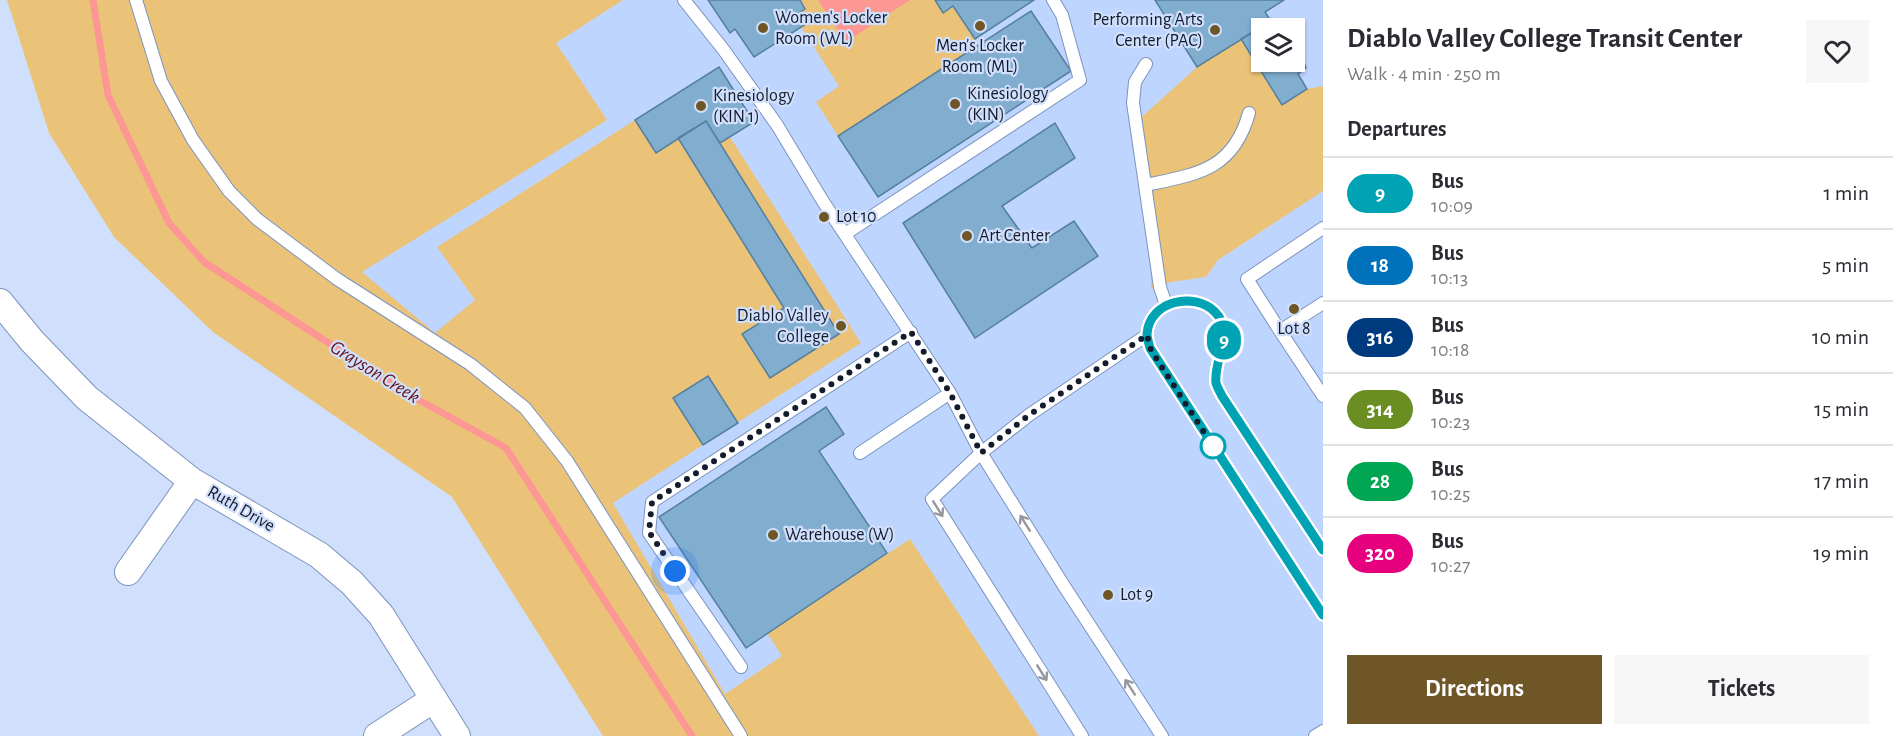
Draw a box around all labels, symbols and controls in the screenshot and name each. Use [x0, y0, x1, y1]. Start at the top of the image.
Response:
place label: Women's Locker Room (WL) [775, 9, 888, 48]
place label: Performing Arts Center (PAC) [1092, 11, 1203, 50]
map controls [1251, 18, 1305, 72]
button: layers [1251, 18, 1305, 72]
marker: Men's Locker Room (ML) [973, 19, 987, 33]
button: heart [1806, 20, 1869, 83]
marker: Women's Locker Room (WL) [756, 21, 770, 35]
marker: Performing Arts Center (PAC) [1208, 23, 1222, 37]
text: Diablo Valley College Transit Center [1347, 25, 1742, 53]
place label: Men's Locker Room (ML) [936, 37, 1024, 76]
text: Walk · 4 min · 250 m [1347, 64, 1501, 84]
place label: Kinesiology (KIN) [967, 85, 1049, 124]
place label: Kinesiology (KIN 1) [713, 87, 795, 126]
marker: Kinesiology (KIN) [948, 97, 962, 111]
marker: Kinesiology (KIN 1) [694, 99, 708, 113]
text: Departures [1347, 118, 1447, 140]
text: Bus [1431, 170, 1464, 192]
text: 1 min [1824, 182, 1869, 204]
text: 9 [1375, 183, 1385, 204]
text: 10:09 [1431, 196, 1473, 216]
place label: Lot 10 [836, 208, 876, 226]
marker: Lot 10 [817, 210, 831, 224]
place label: Art Center [979, 227, 1050, 245]
marker: Art Center [960, 229, 974, 243]
text: Bus [1431, 242, 1464, 264]
text: 5 min [1822, 254, 1869, 276]
text: 18 [1371, 255, 1389, 276]
text: 10:13 [1431, 268, 1468, 288]
marker: Lot 8 [1287, 302, 1301, 316]
place label: Diablo Valley College [737, 307, 829, 346]
text: Bus [1431, 314, 1464, 336]
marker: Diablo Valley College [834, 319, 848, 333]
line badge: 9 [1204, 320, 1244, 360]
place label: Lot 8 [1277, 320, 1311, 338]
text: 10 min [1812, 326, 1869, 348]
text: 316 [1367, 327, 1393, 348]
text: 9 [1219, 330, 1229, 351]
water label: Grayson Creek [327, 337, 423, 407]
text: 10:18 [1431, 340, 1469, 360]
text: Bus [1431, 386, 1464, 408]
text: 15 min [1814, 398, 1869, 420]
text: 314 [1366, 399, 1394, 420]
text: 10:23 [1431, 412, 1470, 432]
unlabelled marker [1200, 433, 1226, 459]
text: Bus [1431, 458, 1464, 480]
text: 17 min [1814, 470, 1869, 492]
text: 28 [1370, 471, 1390, 492]
street label: Ruth Drive [204, 483, 278, 535]
text: 10:25 [1431, 484, 1470, 504]
one-way arrow [931, 500, 944, 517]
one-way arrow [1018, 515, 1030, 532]
place label: Warehouse (W) [785, 526, 894, 544]
marker: Warehouse (W) [766, 528, 780, 542]
text: Bus [1431, 530, 1464, 552]
text: 19 min [1813, 542, 1869, 564]
text: 320 [1365, 543, 1395, 564]
your location [660, 556, 690, 586]
text: 10:27 [1431, 556, 1470, 576]
place label: Lot 9 [1120, 586, 1153, 604]
marker: Lot 9 [1101, 588, 1115, 602]
button: Directions [1347, 655, 1602, 724]
button: Tickets [1614, 655, 1869, 724]
one-way arrow [1037, 664, 1049, 681]
one-way arrow [1124, 679, 1136, 696]

